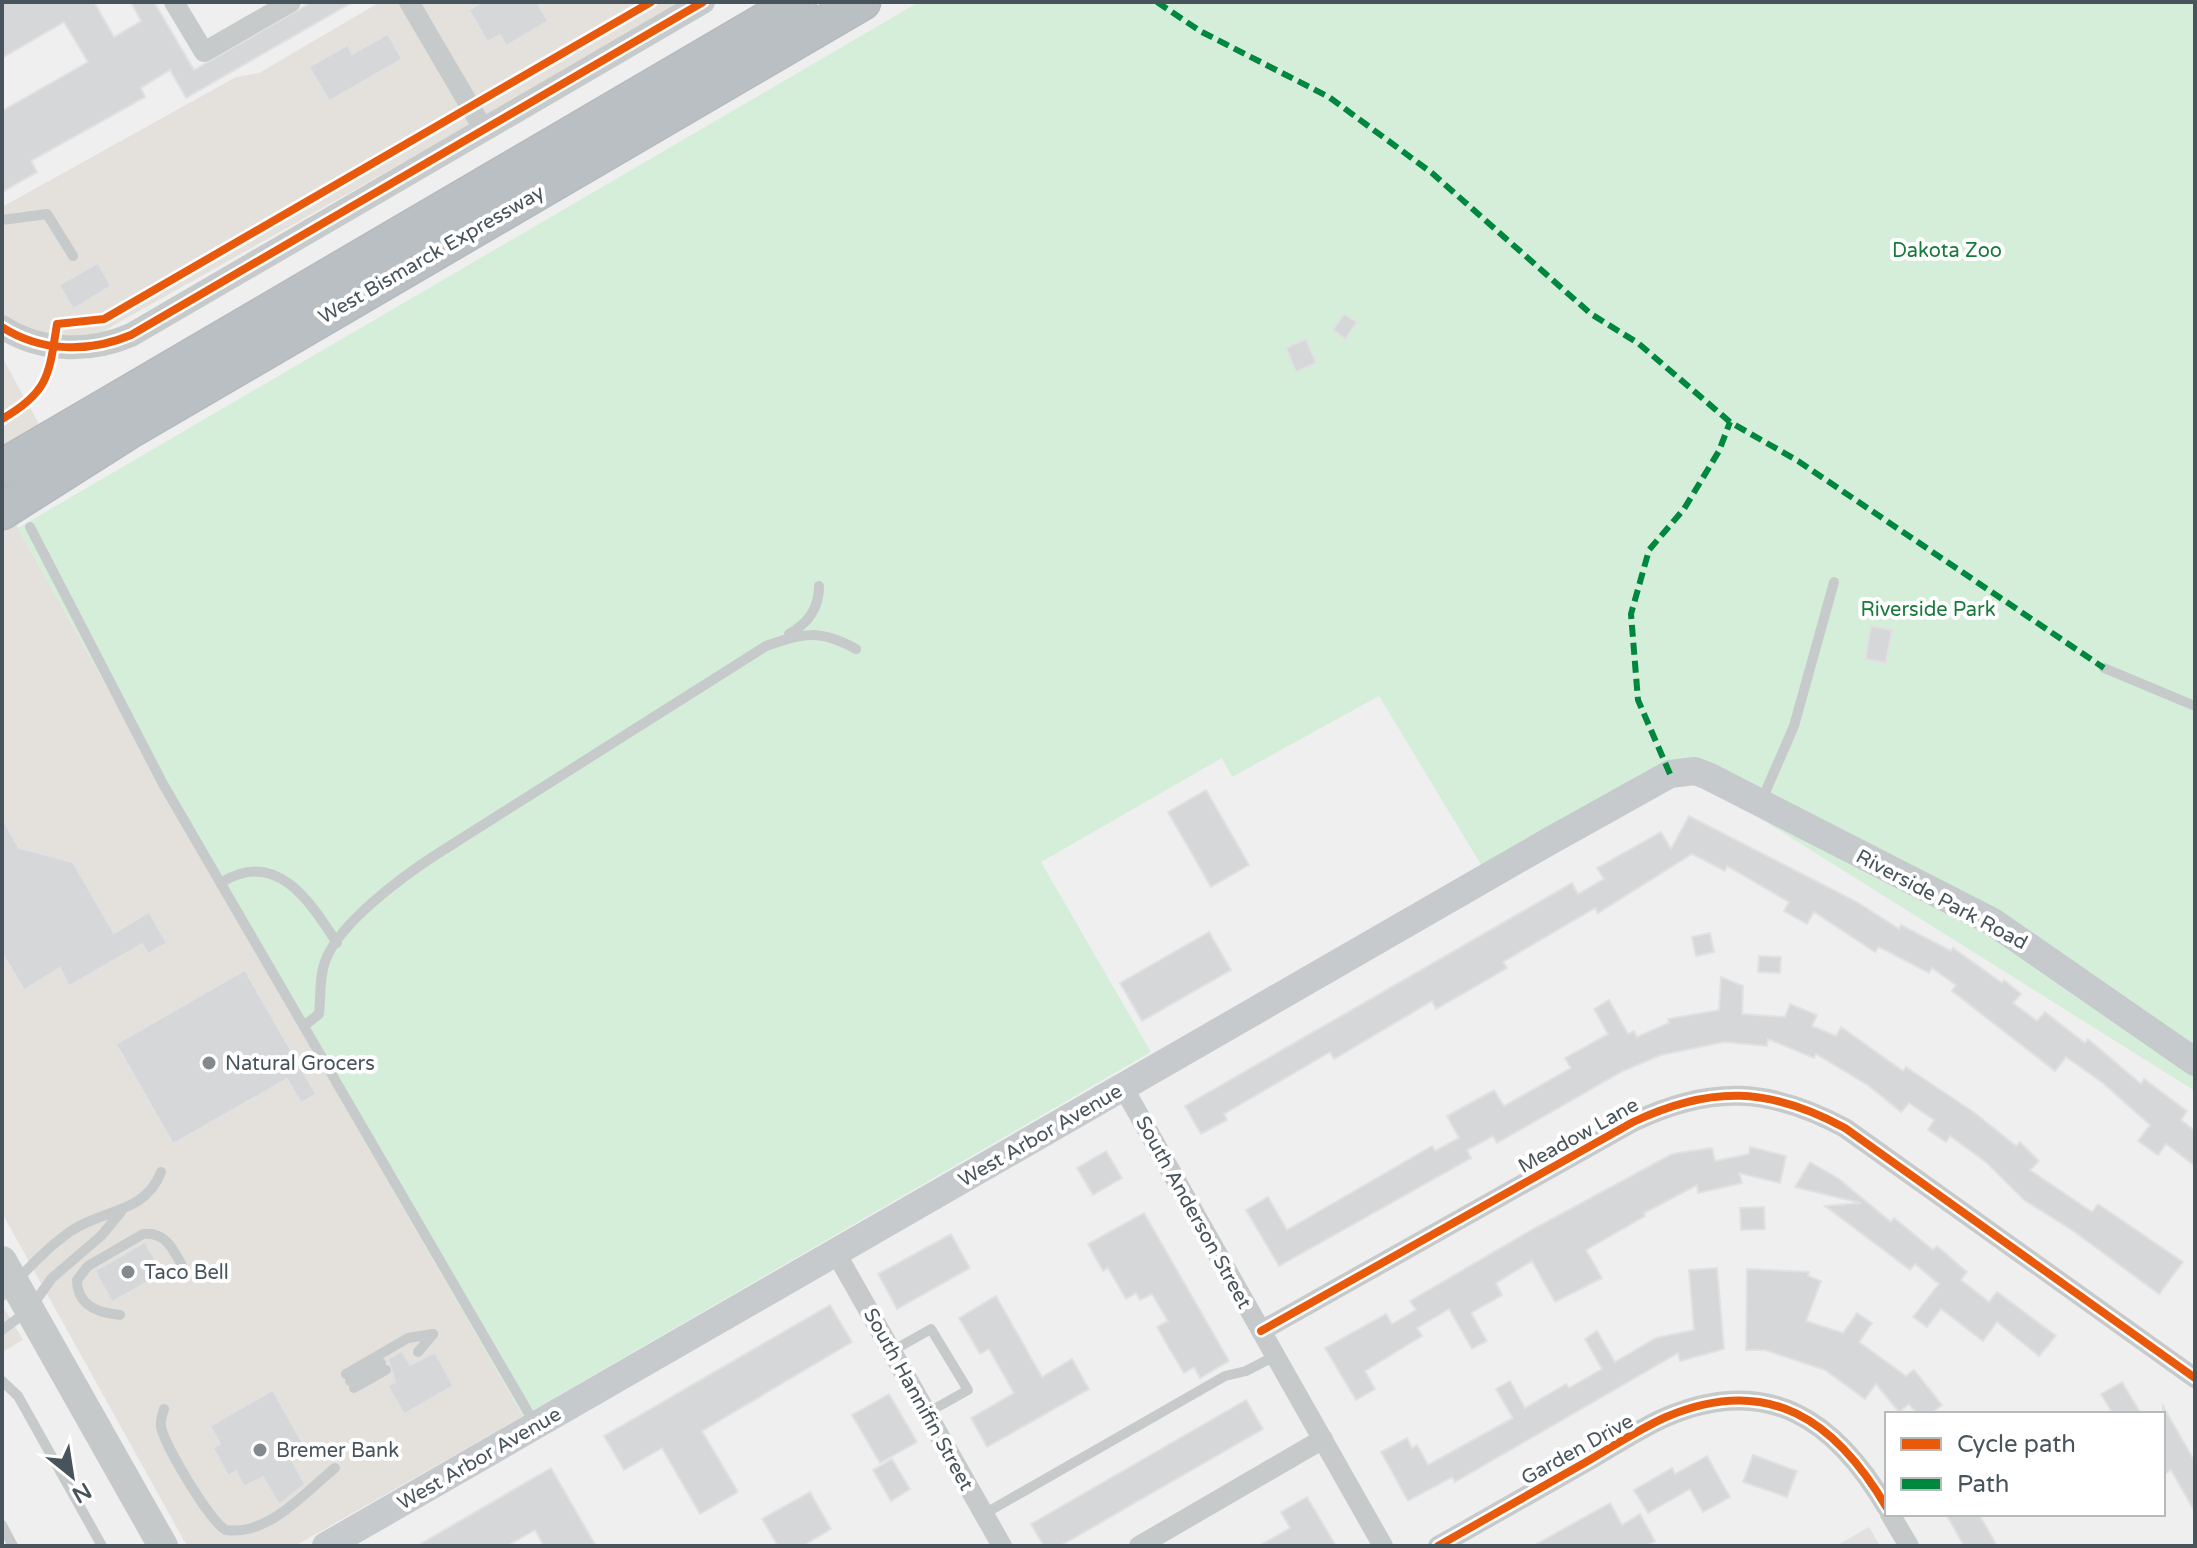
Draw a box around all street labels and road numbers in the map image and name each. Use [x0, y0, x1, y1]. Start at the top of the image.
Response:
street label: West Bismarck Expressway [314, 180, 549, 329]
street label: Riverside Park Road [1852, 845, 2031, 955]
street label: West Arbor Avenue [955, 1079, 1126, 1192]
street label: Meadow Lane [1514, 1093, 1643, 1179]
street label: South Anderson Street [1130, 1112, 1256, 1313]
street label: South Hannifin Street [858, 1304, 978, 1495]
street label: West Arbor Avenue [394, 1402, 565, 1515]
street label: Garden Drive [1517, 1409, 1638, 1491]

